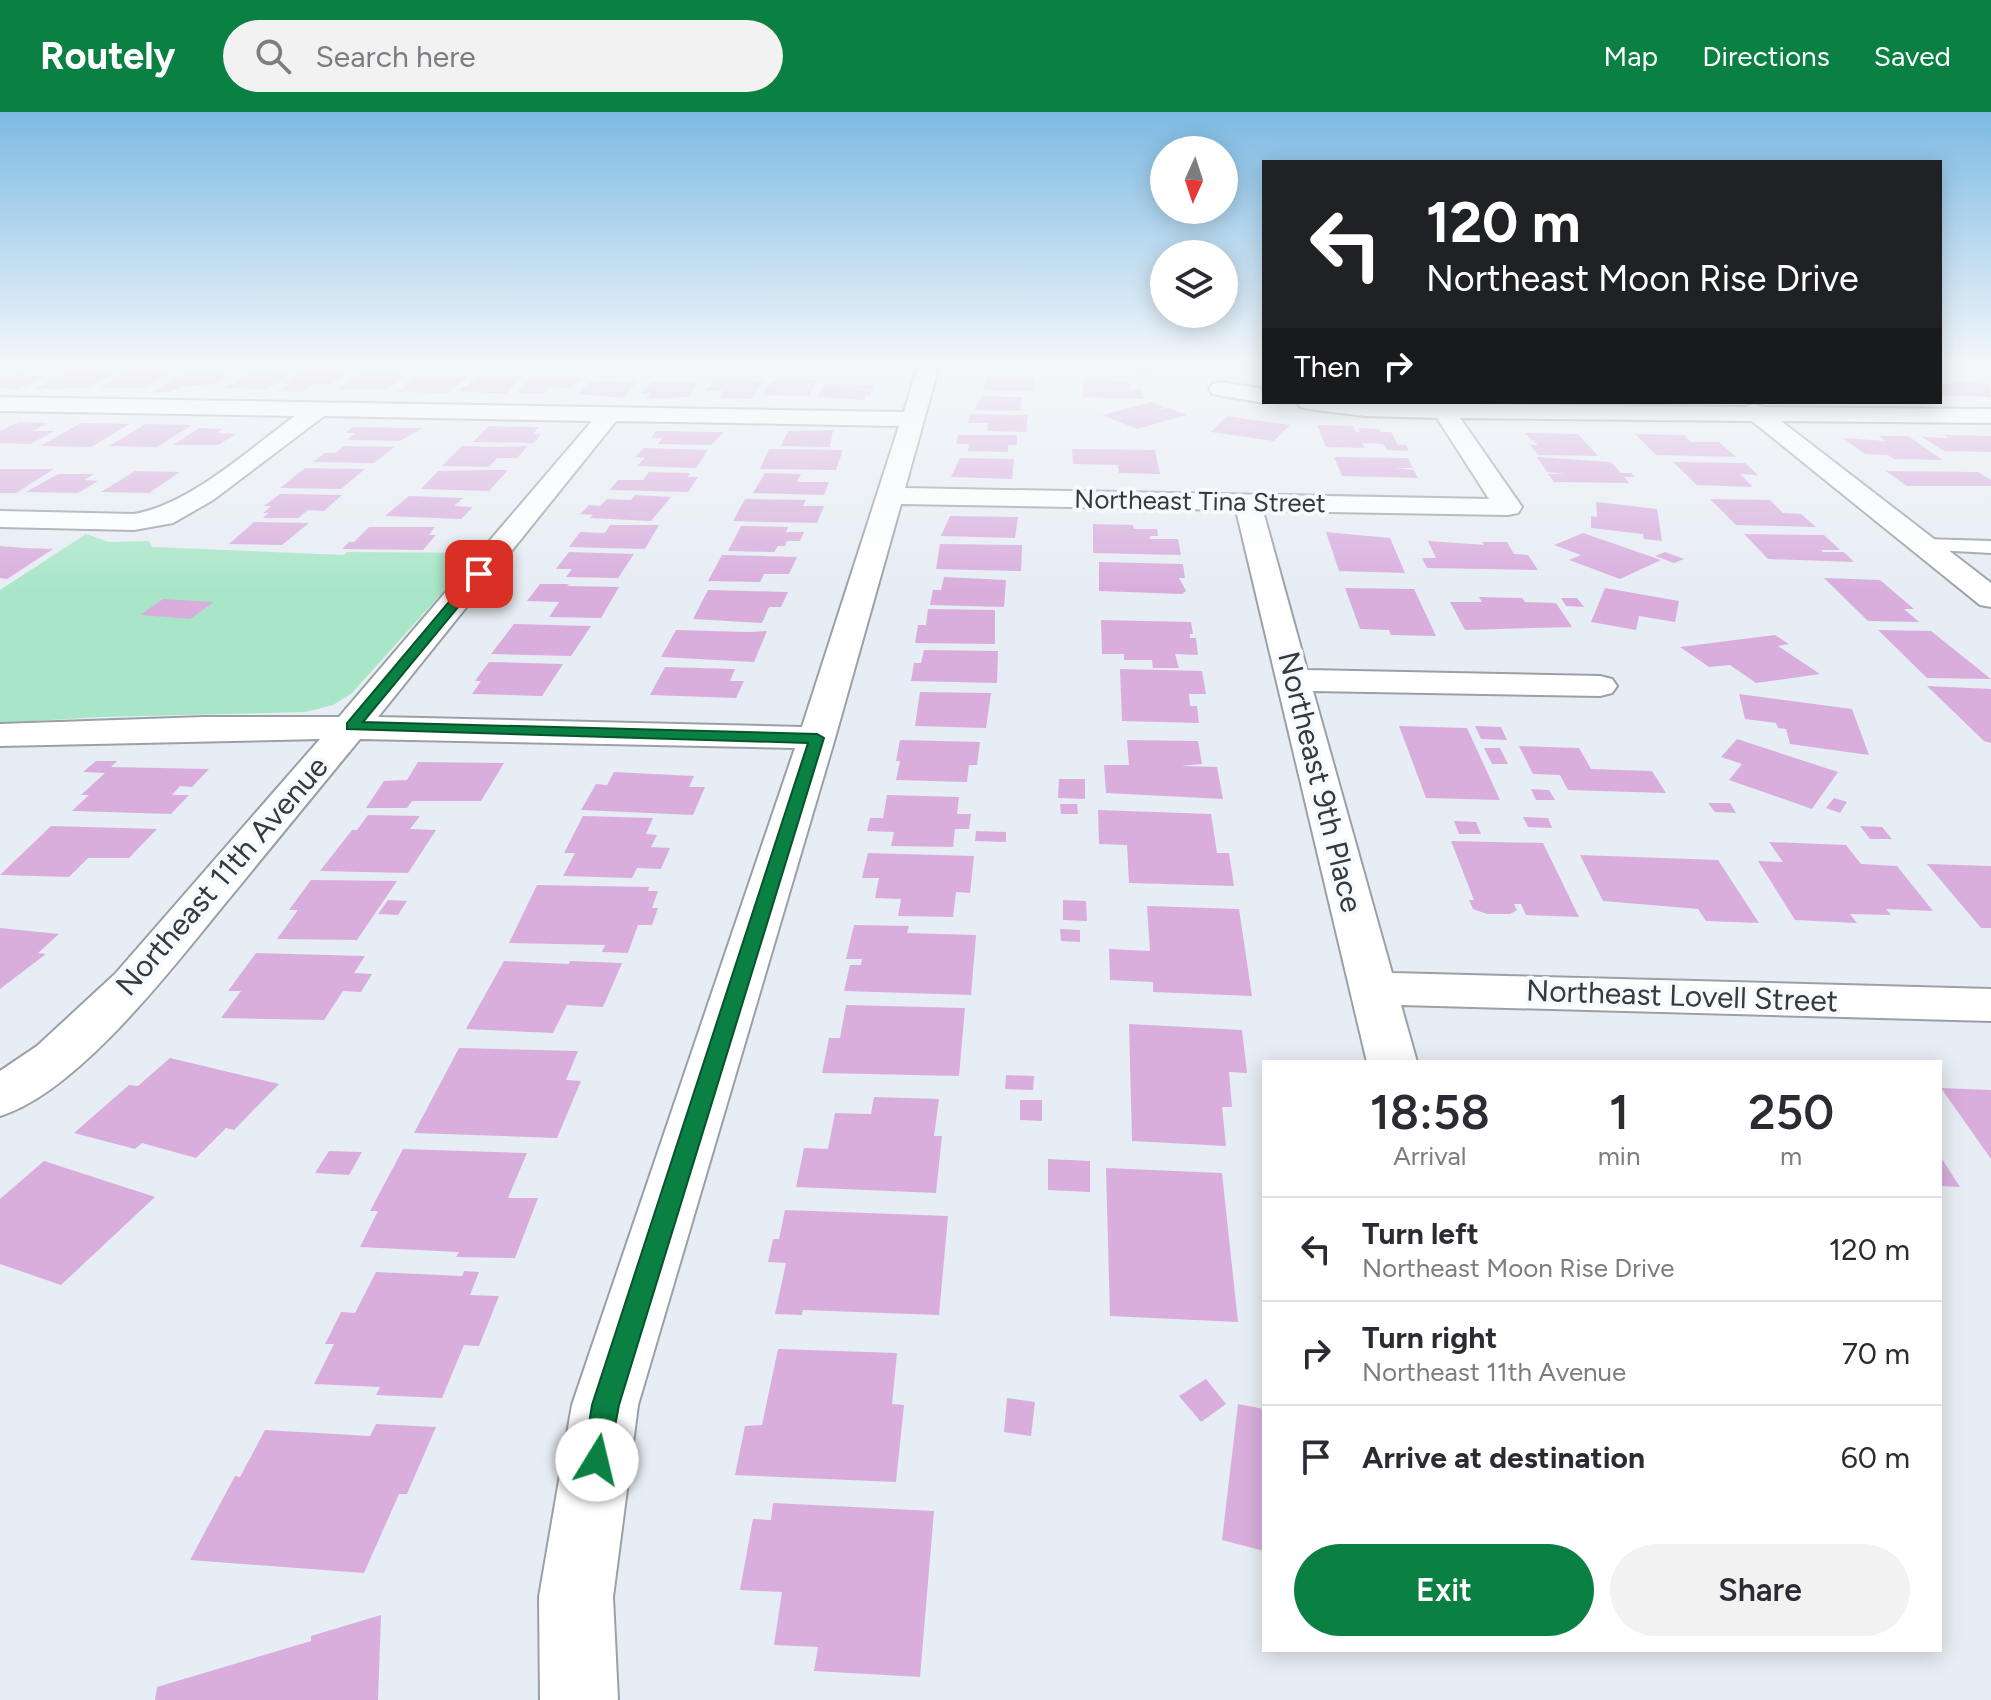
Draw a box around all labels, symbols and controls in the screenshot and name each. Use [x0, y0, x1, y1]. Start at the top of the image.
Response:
search box [223, 20, 783, 92]
text: Routely [40, 33, 175, 79]
icon: search [251, 34, 295, 78]
text: Search here [315, 38, 476, 75]
text: Map [1604, 39, 1658, 73]
text: Directions [1702, 39, 1830, 73]
text: Saved [1874, 39, 1951, 73]
north arrow [1150, 136, 1238, 224]
map controls [1150, 136, 1238, 328]
text: 120 m [1426, 189, 1581, 256]
icon: left [1294, 192, 1398, 296]
button: layers [1150, 240, 1238, 328]
text: Northeast Moon Rise Drive [1426, 257, 1859, 300]
icon: right [1376, 344, 1420, 388]
text: Then [1294, 348, 1360, 385]
street label: Northeast Tina Street [1074, 483, 1326, 519]
pin [445, 540, 513, 608]
icon: arrive [457, 552, 501, 596]
street label: Northeast 9th Place [1270, 648, 1371, 916]
street label: Northeast 11th Avenue [108, 748, 336, 1003]
street label: Northeast Lovell Street [1525, 972, 1839, 1019]
text: 18:58 [1370, 1083, 1490, 1141]
text: 1 [1609, 1083, 1629, 1141]
text: 250 [1748, 1083, 1834, 1141]
text: Arrival [1393, 1140, 1467, 1172]
text: min [1598, 1140, 1640, 1172]
text: m [1780, 1140, 1802, 1172]
text: Turn left [1362, 1215, 1479, 1252]
icon: left [1294, 1227, 1338, 1271]
text: 120 m [1829, 1231, 1910, 1268]
text: Northeast Moon Rise Drive [1362, 1252, 1674, 1284]
text: Turn right [1362, 1319, 1497, 1356]
icon: right [1294, 1331, 1338, 1375]
text: 70 m [1842, 1335, 1910, 1372]
text: Northeast 11th Avenue [1362, 1356, 1626, 1388]
position arrow [555, 1418, 639, 1502]
icon: arrive [1294, 1435, 1338, 1479]
text: Arrive at destination [1362, 1439, 1645, 1476]
text: 60 m [1841, 1439, 1910, 1476]
button: Exit [1294, 1544, 1594, 1636]
button: Share [1610, 1544, 1910, 1636]

